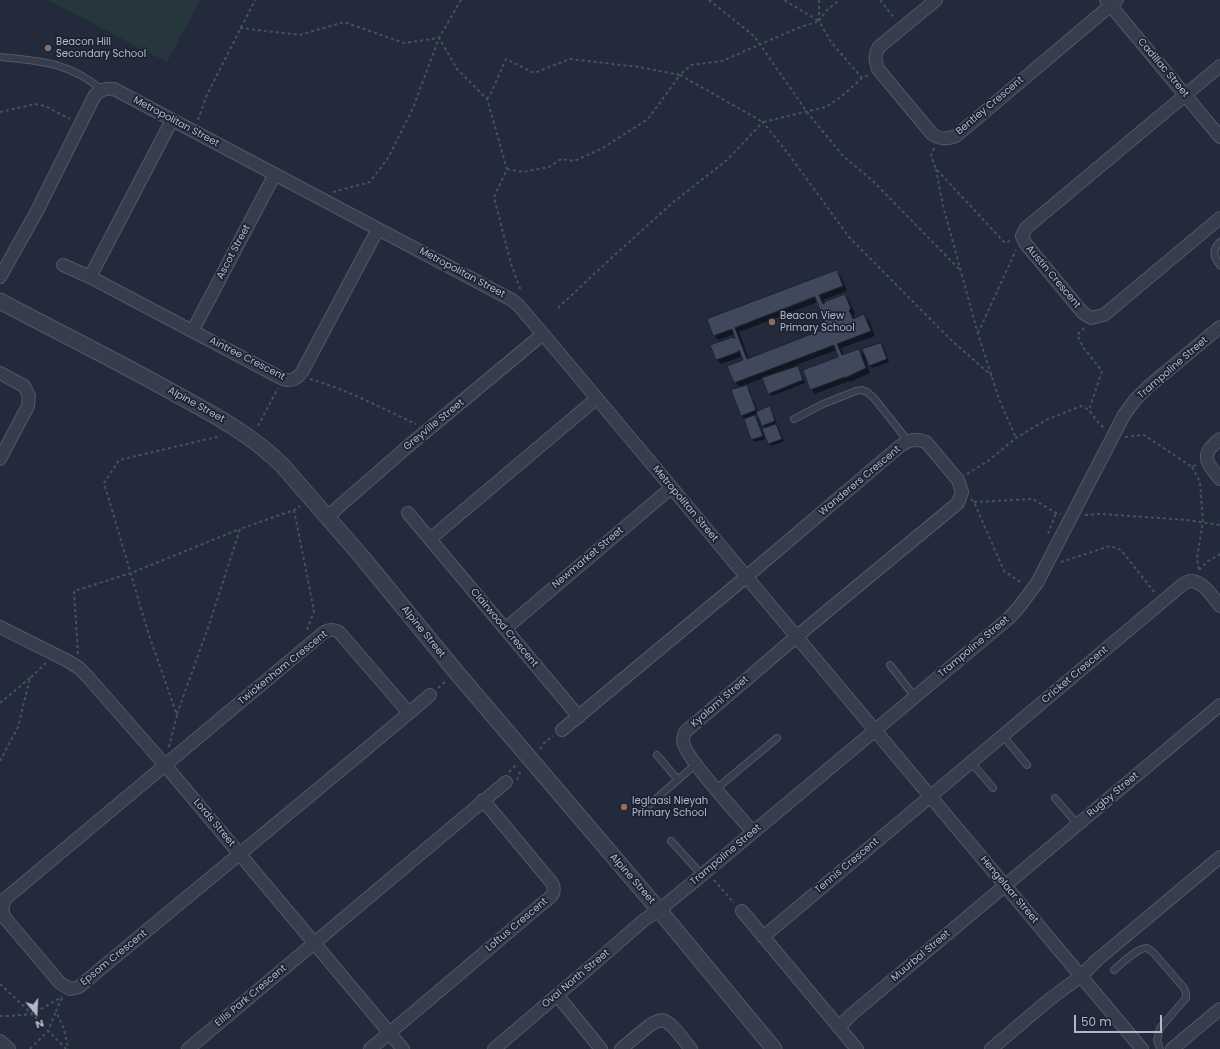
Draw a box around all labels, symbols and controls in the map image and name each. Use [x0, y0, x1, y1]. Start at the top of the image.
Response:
place label: Beacon Hill Secondary School [56, 36, 146, 60]
street label: Cadillac Street [1135, 36, 1191, 100]
marker: Beacon Hill Secondary School [43, 43, 53, 53]
street label: Bentley Crescent [954, 74, 1026, 138]
street label: Metropolitan Street [131, 94, 221, 150]
street label: Ascot Street [215, 223, 253, 281]
street label: Austin Crescent [1023, 243, 1083, 311]
street label: Metropolitan Street [417, 245, 507, 301]
place label: Beacon View Primary School [780, 310, 855, 334]
marker: Beacon View Primary School [767, 317, 777, 327]
street label: Trampoline Street [1136, 334, 1210, 402]
street label: Aintree Crescent [207, 335, 287, 383]
street label: Alpine Street [166, 384, 226, 426]
street label: Greyville Street [401, 397, 467, 453]
street label: Wanderers Crescent [817, 443, 903, 519]
street label: Metropolitan Street [650, 464, 720, 544]
street label: Newmarket Street [550, 525, 626, 591]
street label: Clairwood Crescent [468, 586, 540, 670]
street label: Alpine Street [399, 604, 447, 660]
street label: Trampoline Street [936, 614, 1012, 680]
street label: Twickenham Crescent [236, 628, 330, 708]
street label: Cricket Crescent [1039, 644, 1111, 706]
street label: Kyalami Street [689, 674, 751, 730]
street label: Rugby Street [1085, 770, 1141, 820]
place label: Ieglaasi Nieyah Primary School [632, 795, 708, 818]
street label: Lords Street [191, 797, 237, 849]
marker: Ieglaasi Nieyah Primary School [619, 802, 629, 812]
street label: Trampoline Street [688, 822, 764, 888]
street label: Tennis Crescent [813, 836, 881, 896]
street label: Alpine Street [607, 851, 657, 907]
street label: Hengelaar Street [977, 854, 1041, 926]
street label: Loftus Crescent [484, 896, 550, 954]
street label: Epsom Crescent [78, 928, 150, 988]
street label: Muurbal Street [889, 928, 953, 984]
street label: Oval North Street [540, 947, 612, 1011]
street label: Ellis Park Crescent [213, 963, 289, 1029]
north arrow [16, 993, 56, 1033]
scale bar [1076, 1007, 1164, 1033]
text: 50 m [1081, 1013, 1112, 1030]
text: N [33, 1016, 46, 1033]

